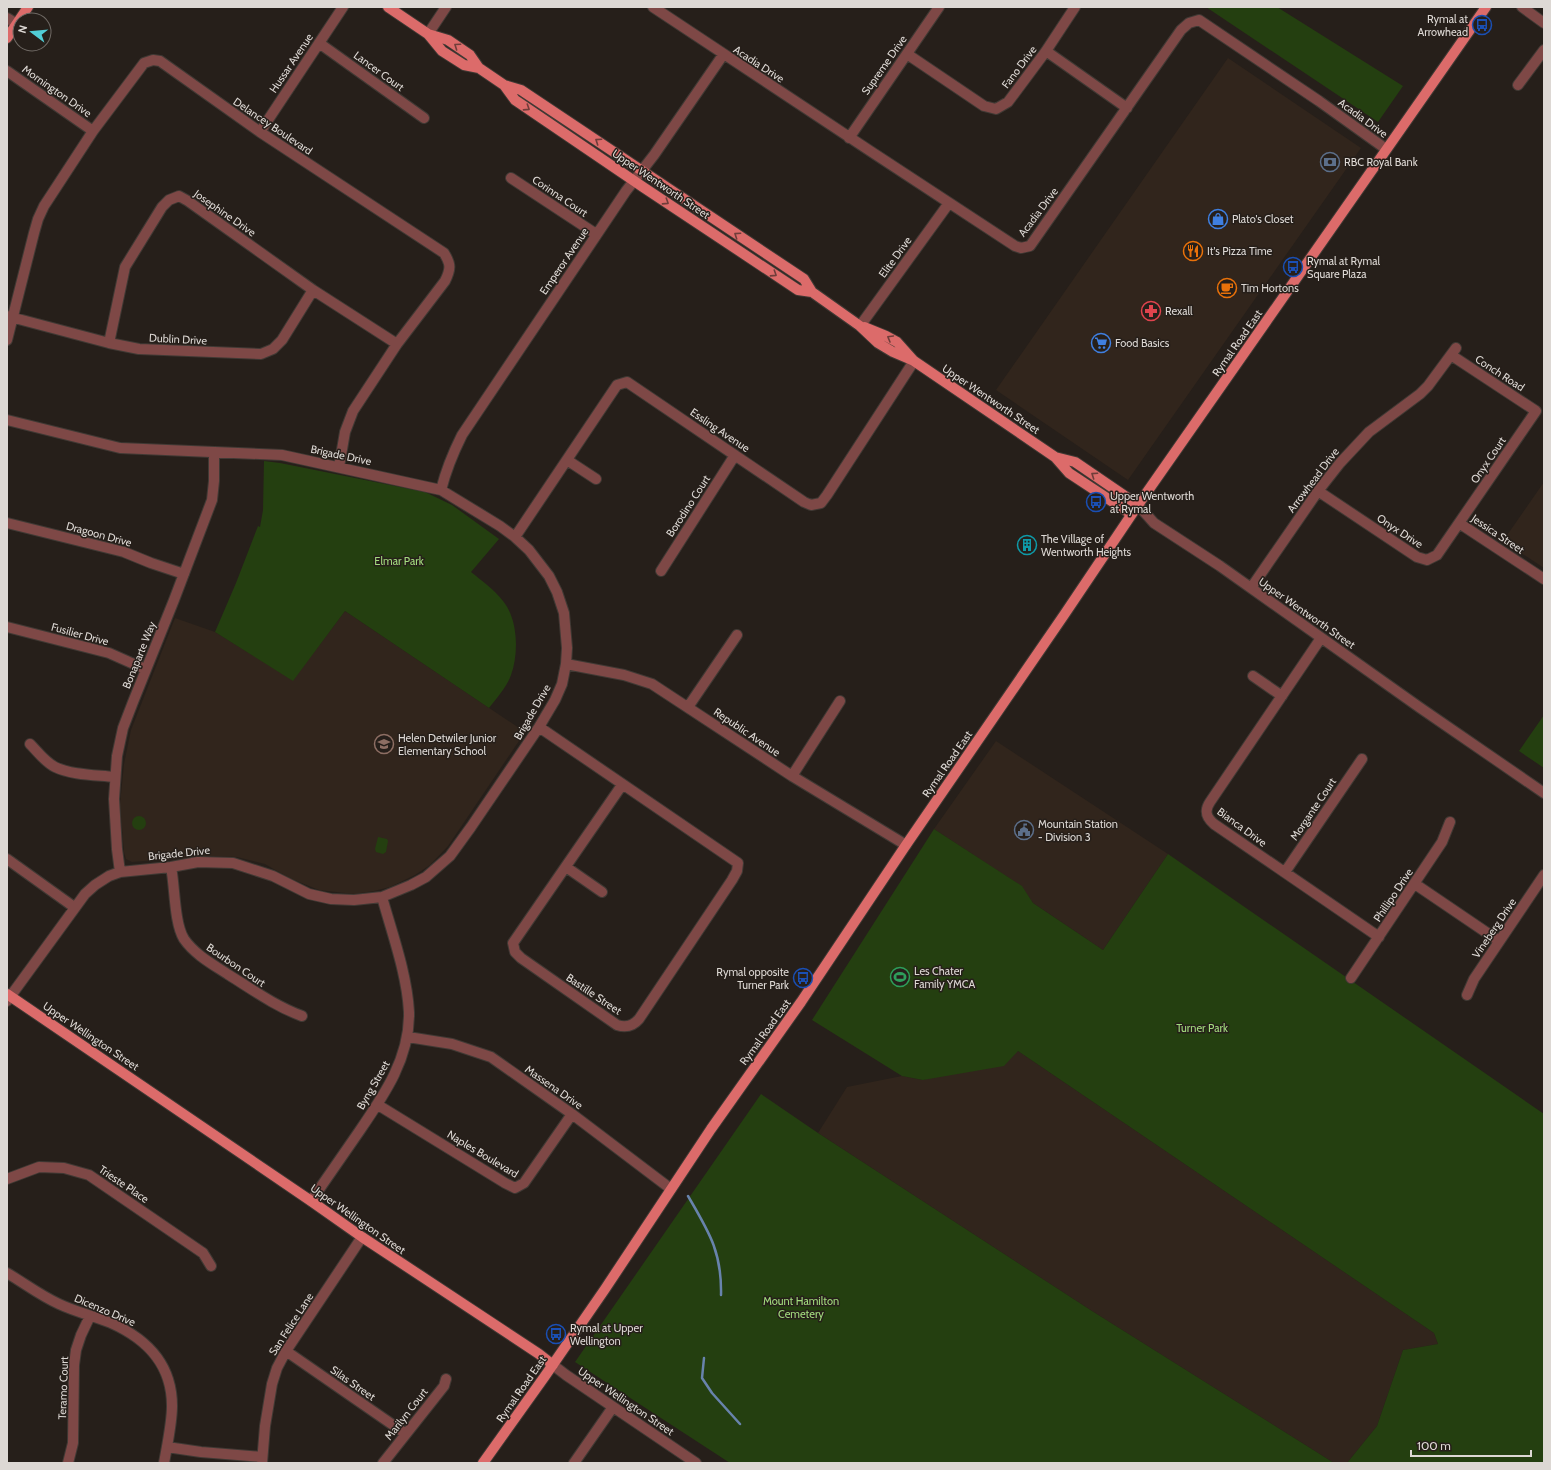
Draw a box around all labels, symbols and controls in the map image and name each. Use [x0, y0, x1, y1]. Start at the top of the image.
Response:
north arrow [12, 12, 52, 52]
place label: Rymal at Arrowhead [1417, 12, 1468, 39]
bus stop icon: Rymal at Arrowhead [1471, 14, 1493, 36]
text: N [15, 24, 30, 35]
street label: Hussar Avenue [266, 30, 316, 95]
street label: Supreme Drive [858, 32, 910, 98]
street label: Acadia Drive [731, 42, 787, 86]
street label: Fano Drive [998, 43, 1040, 91]
one-way arrow [454, 44, 461, 51]
street label: Lancer Court [351, 48, 407, 94]
street label: Mornington Drive [20, 62, 95, 120]
street label: Delancey Boulevard [231, 94, 315, 158]
street label: Acadia Drive [1336, 95, 1391, 141]
one-way arrow [523, 103, 530, 111]
one-way arrow [595, 139, 602, 146]
street label: Upper Wentworth Street [609, 146, 713, 222]
bank icon: RBC Royal Bank [1319, 151, 1341, 173]
place label: RBC Royal Bank [1344, 155, 1418, 169]
street label: Corinna Court [529, 172, 591, 220]
street label: Acadia Drive [1015, 184, 1061, 239]
street label: Josephine Drive [191, 186, 259, 240]
one-way arrow [662, 198, 669, 205]
shop icon: Plato's Closet [1207, 208, 1229, 230]
place label: Plato's Closet [1232, 212, 1294, 226]
street label: Emperor Avenue [536, 225, 592, 297]
one-way arrow [734, 232, 741, 240]
street label: Elite Drive [875, 233, 915, 280]
restaurant icon: It's Pizza Time [1182, 240, 1204, 262]
place label: It's Pizza Time [1207, 244, 1273, 258]
place label: Rymal at Rymal Square Plaza [1307, 254, 1380, 281]
bus stop icon: Rymal at Rymal Square Plaza [1282, 256, 1304, 278]
one-way arrow [770, 269, 777, 276]
cafe icon: Tim Hortons [1216, 277, 1238, 299]
place label: Tim Hortons [1241, 281, 1299, 295]
pharmacy icon: Rexall [1140, 300, 1162, 322]
place label: Rexall [1165, 304, 1193, 318]
street label: Rymal Road East [1209, 307, 1265, 379]
street label: Dublin Drive [149, 330, 208, 348]
supermarket icon: Food Basics [1090, 332, 1112, 354]
one-way arrow [887, 336, 894, 343]
place label: Food Basics [1115, 336, 1170, 350]
street label: Conch Road [1473, 352, 1527, 394]
street label: Upper Wentworth Street [939, 361, 1043, 437]
street label: Essling Avenue [687, 405, 753, 455]
street label: Onyx Court [1467, 434, 1509, 486]
street label: Brigade Drive [309, 442, 373, 468]
street label: Arrowhead Drive [1284, 444, 1342, 515]
street label: Borodino Court [663, 472, 713, 539]
one-way arrow [1091, 472, 1098, 480]
place label: Upper Wentworth at Rymal [1110, 489, 1194, 516]
bus stop icon: Upper Wentworth at Rymal [1085, 491, 1107, 513]
street label: Onyx Drive [1374, 511, 1426, 551]
street label: Jessica Street [1468, 511, 1527, 557]
street label: Dragoon Drive [65, 519, 134, 550]
place label: The Village of Wentworth Heights [1041, 532, 1132, 559]
building icon: The Village of Wentworth Heights [1016, 534, 1038, 556]
park label: Elmar Park [374, 554, 424, 568]
street label: Upper Wentworth Street [1256, 574, 1358, 652]
street label: Bonaparte Way [119, 619, 159, 691]
street label: Fusilier Drive [50, 620, 111, 649]
street label: Brigade Drive [510, 681, 554, 742]
street label: Republic Avenue [711, 705, 783, 760]
street label: Rymal Road East [919, 728, 975, 800]
place label: Helen Detwiler Junior Elementary School [398, 731, 497, 758]
school or university icon: Helen Detwiler Junior Elementary School [373, 733, 395, 755]
street label: Morgante Court [1287, 775, 1339, 843]
street label: Bianca Drive [1215, 804, 1270, 850]
place label: Mountain Station - Division 3 [1038, 817, 1118, 844]
public building icon: Mountain Station - Division 3 [1013, 819, 1035, 841]
street label: Brigade Drive [147, 843, 211, 863]
street label: Phillipo Drive [1370, 865, 1416, 924]
street label: Vineberg Drive [1469, 895, 1519, 961]
street label: Bourbon Court [204, 940, 268, 990]
place label: Les Chater Family YMCA [914, 964, 976, 991]
place label: Rymal opposite Turner Park [716, 965, 789, 992]
sports icon: Les Chater Family YMCA [889, 966, 911, 988]
bus stop icon: Rymal opposite Turner Park [792, 967, 814, 989]
street label: Bastille Street [564, 970, 625, 1018]
street label: Rymal Road East [736, 996, 794, 1068]
street label: Upper Wellington Street [40, 999, 142, 1074]
park label: Turner Park [1176, 1021, 1228, 1035]
street label: Byng Street [353, 1058, 393, 1112]
street label: Massena Drive [522, 1062, 586, 1112]
street label: Naples Boulevard [445, 1127, 521, 1181]
street label: Trieste Place [96, 1162, 152, 1206]
street label: Upper Wellington Street [308, 1181, 409, 1257]
street label: San Felice Lane [266, 1290, 317, 1358]
street label: Dicenzo Drive [72, 1291, 138, 1329]
park label: Mount Hamilton Cemetery [763, 1294, 839, 1321]
place label: Rymal at Upper Wellington [570, 1321, 643, 1348]
bus stop icon: Rymal at Upper Wellington [545, 1323, 567, 1345]
street label: Rymal Road East [493, 1353, 549, 1425]
street label: Teramo Court [55, 1356, 71, 1420]
street label: Silas Street [328, 1362, 378, 1404]
street label: Upper Wellington Street [575, 1364, 677, 1439]
street label: Marilyn Court [381, 1385, 431, 1443]
scale bar [1411, 1432, 1531, 1458]
text: 100 m [1417, 1438, 1451, 1453]

